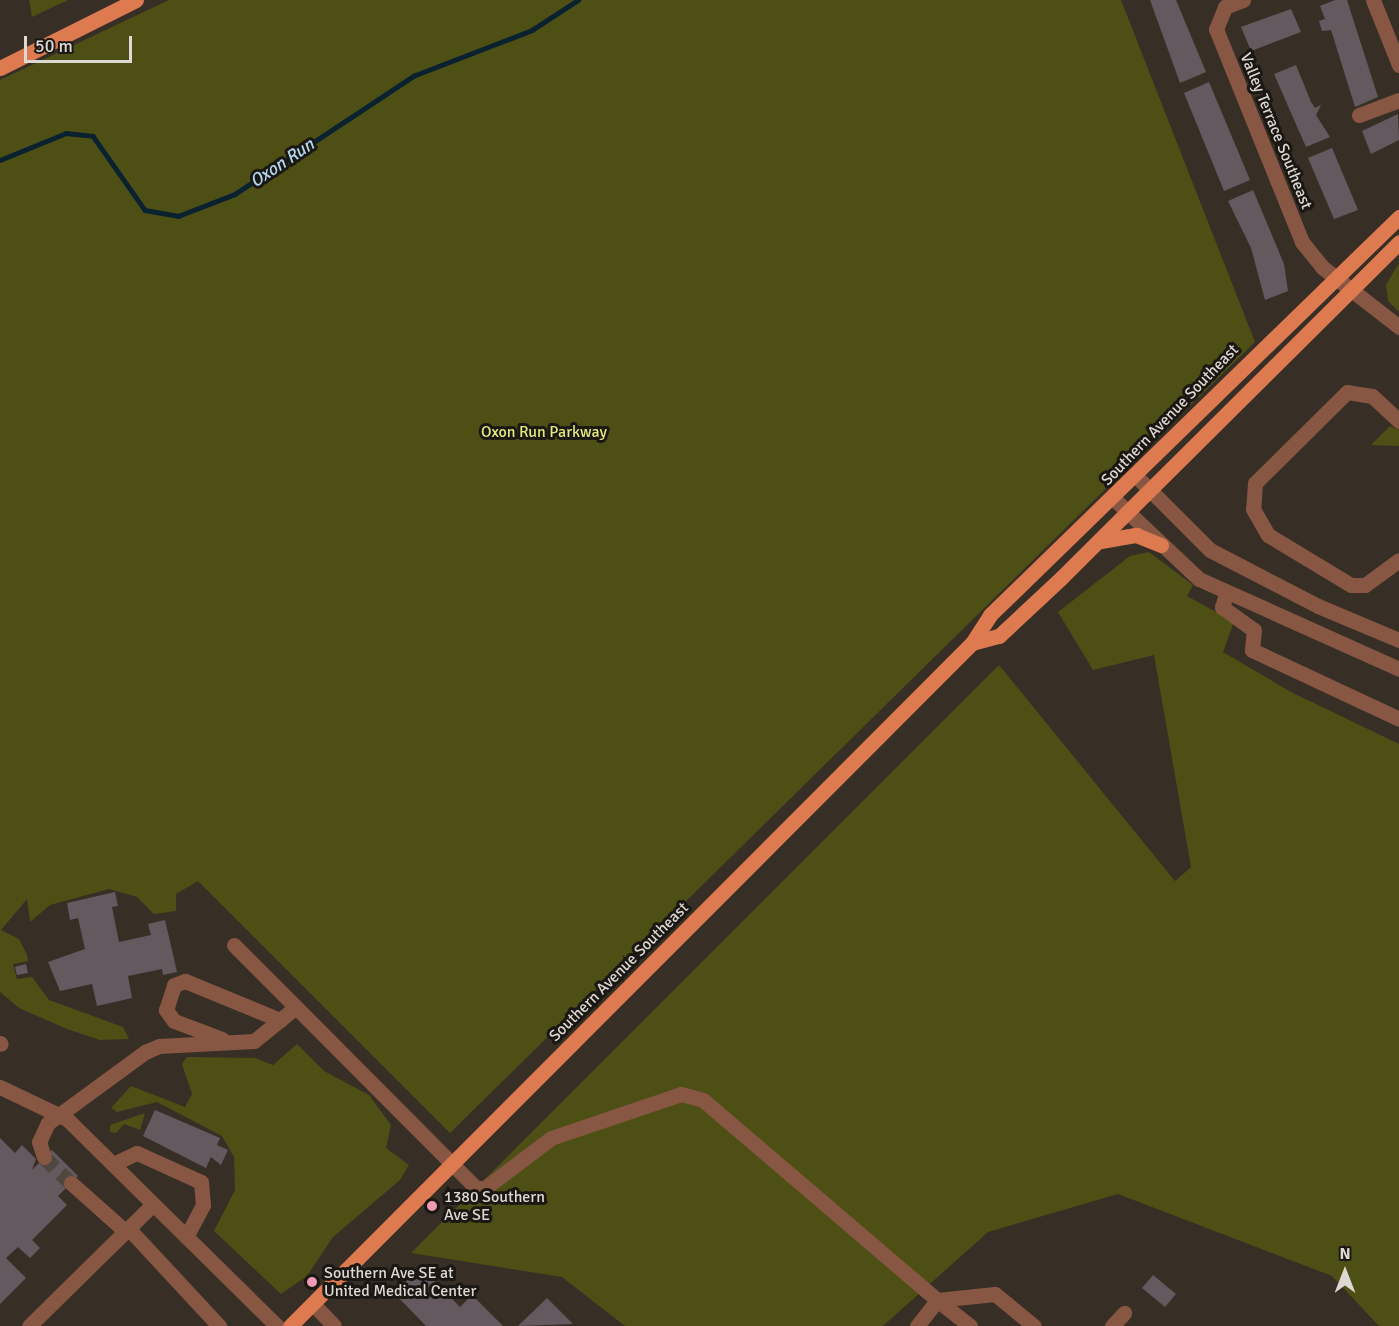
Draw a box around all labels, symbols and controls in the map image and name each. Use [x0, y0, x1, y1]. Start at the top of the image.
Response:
scale bar [27, 24, 135, 62]
text: 50 m [35, 35, 73, 57]
street label: Valley Terrace Southeast [1236, 50, 1316, 212]
water label: Oxon Run [246, 134, 318, 192]
street label: Southern Avenue Southeast [1097, 340, 1243, 490]
park label: Oxon Run Parkway [481, 422, 607, 442]
street label: Southern Avenue Southeast [545, 898, 693, 1046]
place label: 1380 Southern Ave SE [444, 1187, 545, 1225]
marker: 1380 Southern Ave SE [425, 1199, 439, 1213]
north arrow [1315, 1242, 1375, 1302]
text: N [1339, 1244, 1351, 1264]
place label: Southern Ave SE at United Medical Center [324, 1263, 476, 1301]
marker: Southern Ave SE at United Medical Center [305, 1275, 319, 1289]

